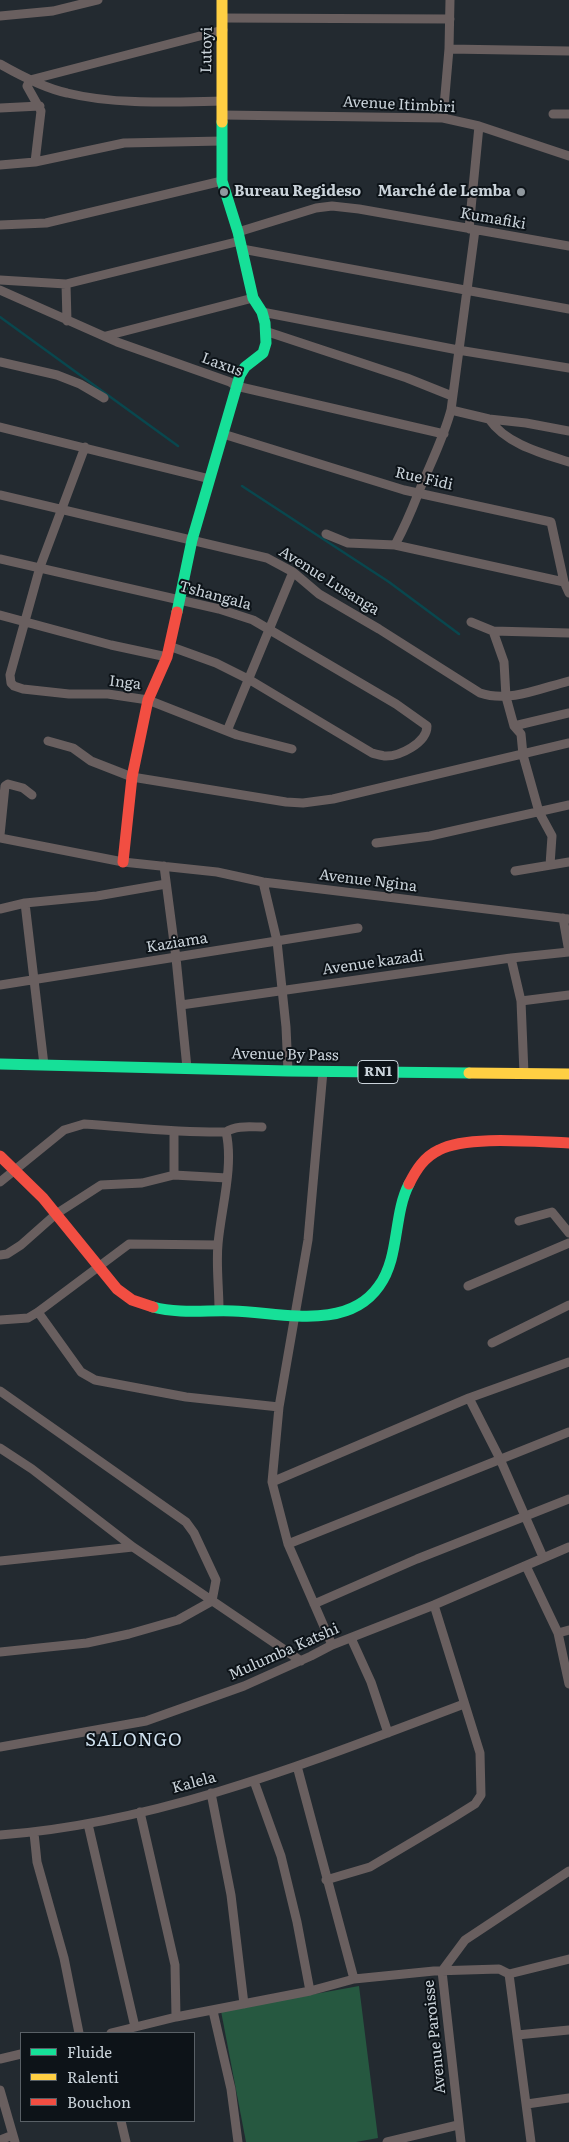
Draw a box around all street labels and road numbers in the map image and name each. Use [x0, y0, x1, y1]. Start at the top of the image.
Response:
street label: Lutoyi [198, 27, 216, 73]
street label: Avenue Itimbiri [342, 93, 456, 117]
street label: Kumafiki [459, 204, 527, 234]
street label: Laxus [199, 349, 245, 381]
street label: Rue Fidi [393, 464, 455, 494]
street label: Avenue Lusanga [275, 543, 383, 619]
street label: Tshangala [177, 578, 253, 614]
street label: Inga [108, 672, 142, 694]
street label: Avenue Ngina [318, 866, 418, 896]
street label: Kaziama [145, 929, 209, 957]
street label: Avenue kazadi [321, 947, 425, 979]
street label: Avenue By Pass [231, 1045, 339, 1065]
road number: RN1 [358, 1060, 398, 1084]
street label: Mulumba Katshi [226, 1620, 342, 1684]
street label: Kalela [170, 1769, 218, 1797]
street label: Avenue Paroisse [420, 1979, 450, 2095]

